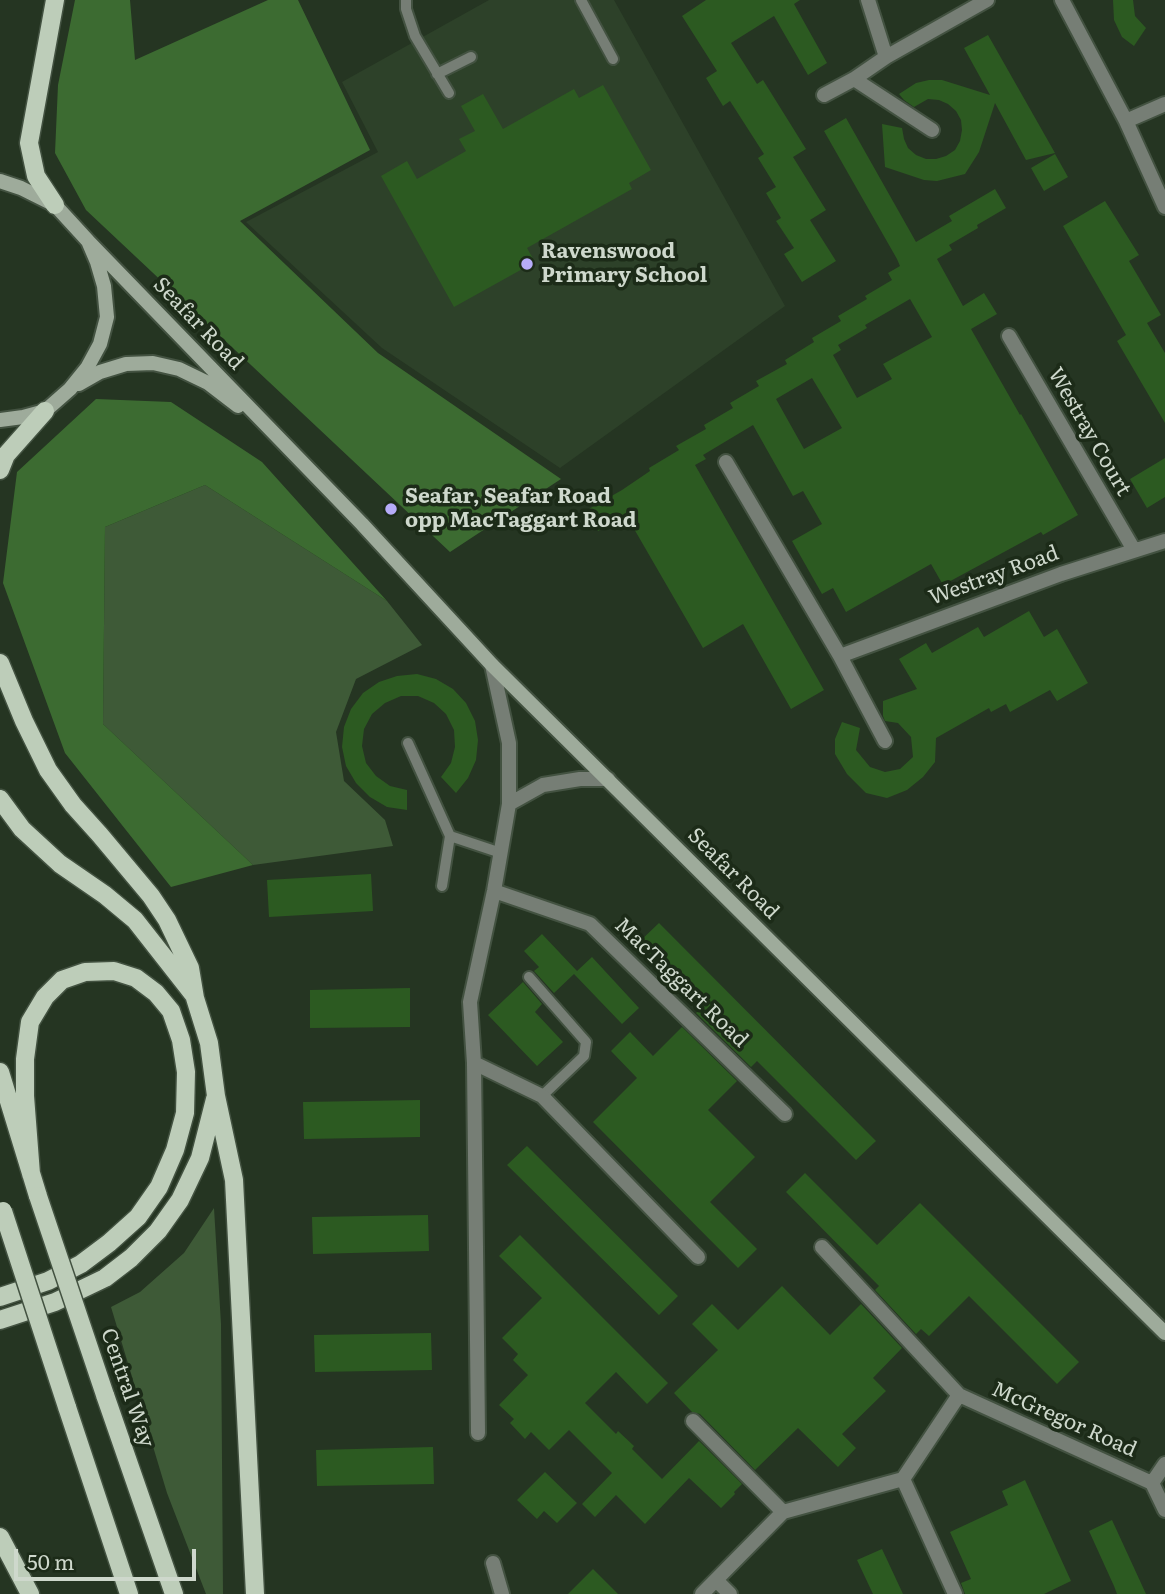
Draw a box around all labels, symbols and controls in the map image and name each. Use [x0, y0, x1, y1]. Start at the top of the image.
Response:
place label: Ravenswood Primary School [541, 239, 707, 289]
marker: Ravenswood Primary School [519, 256, 535, 272]
street label: Seafar Road [148, 272, 248, 376]
street label: Westray Court [1042, 363, 1136, 501]
place label: Seafar, Seafar Road opp MacTaggart Road [405, 484, 636, 534]
marker: Seafar, Seafar Road opp MacTaggart Road [383, 501, 399, 517]
street label: Westray Road [926, 541, 1062, 611]
street label: Seafar Road [682, 823, 784, 925]
street label: MacTaggart Road [609, 913, 753, 1053]
street label: Central Way [95, 1325, 159, 1451]
street label: McGregor Road [988, 1377, 1140, 1463]
scale bar [18, 1534, 200, 1578]
text: 50 m [27, 1545, 74, 1576]

